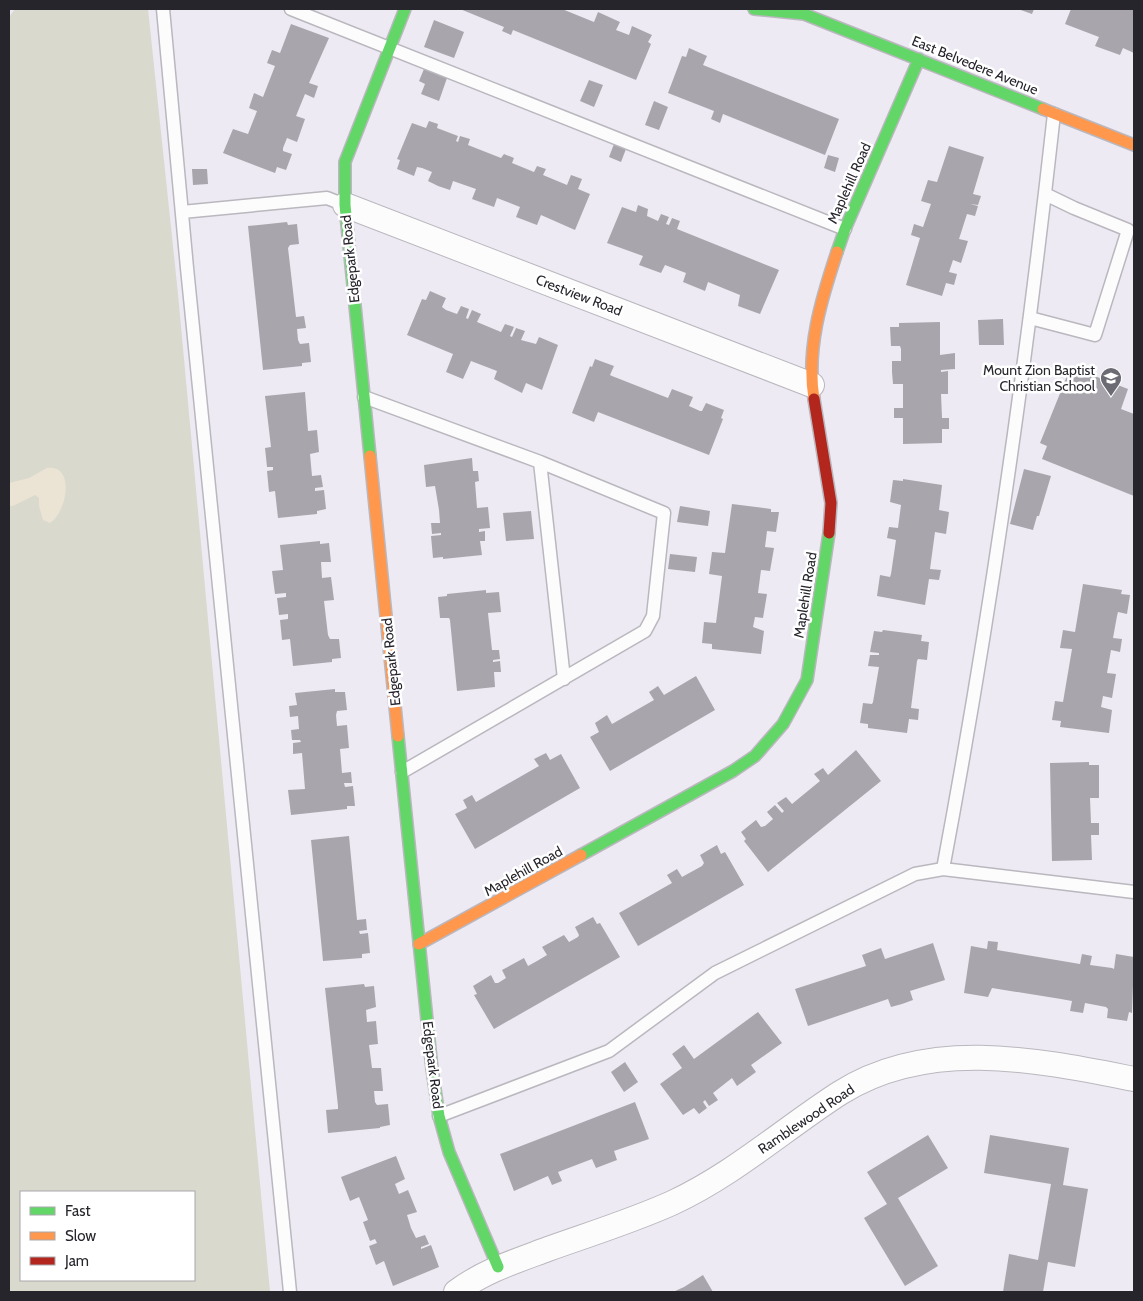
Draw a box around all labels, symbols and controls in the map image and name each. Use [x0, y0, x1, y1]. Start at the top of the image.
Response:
street label: East Belvedere Avenue [909, 31, 1041, 99]
street label: Maplehill Road [823, 140, 875, 226]
street label: Edgepark Road [336, 214, 364, 304]
street label: Crestview Road [533, 270, 625, 320]
place label: Mount Zion Baptist Christian School [983, 361, 1096, 395]
school or university icon: Mount Zion Baptist Christian School [1099, 366, 1123, 397]
street label: Maplehill Road [789, 551, 821, 639]
street label: Edgepark Road [377, 617, 405, 707]
street label: Maplehill Road [481, 842, 565, 900]
street label: Edgepark Road [419, 1020, 447, 1110]
street label: Ramblewood Road [754, 1080, 858, 1158]
legend [20, 1191, 195, 1281]
text: Fast [65, 1202, 90, 1220]
text: Slow [65, 1227, 96, 1245]
text: Jam [64, 1252, 89, 1270]

